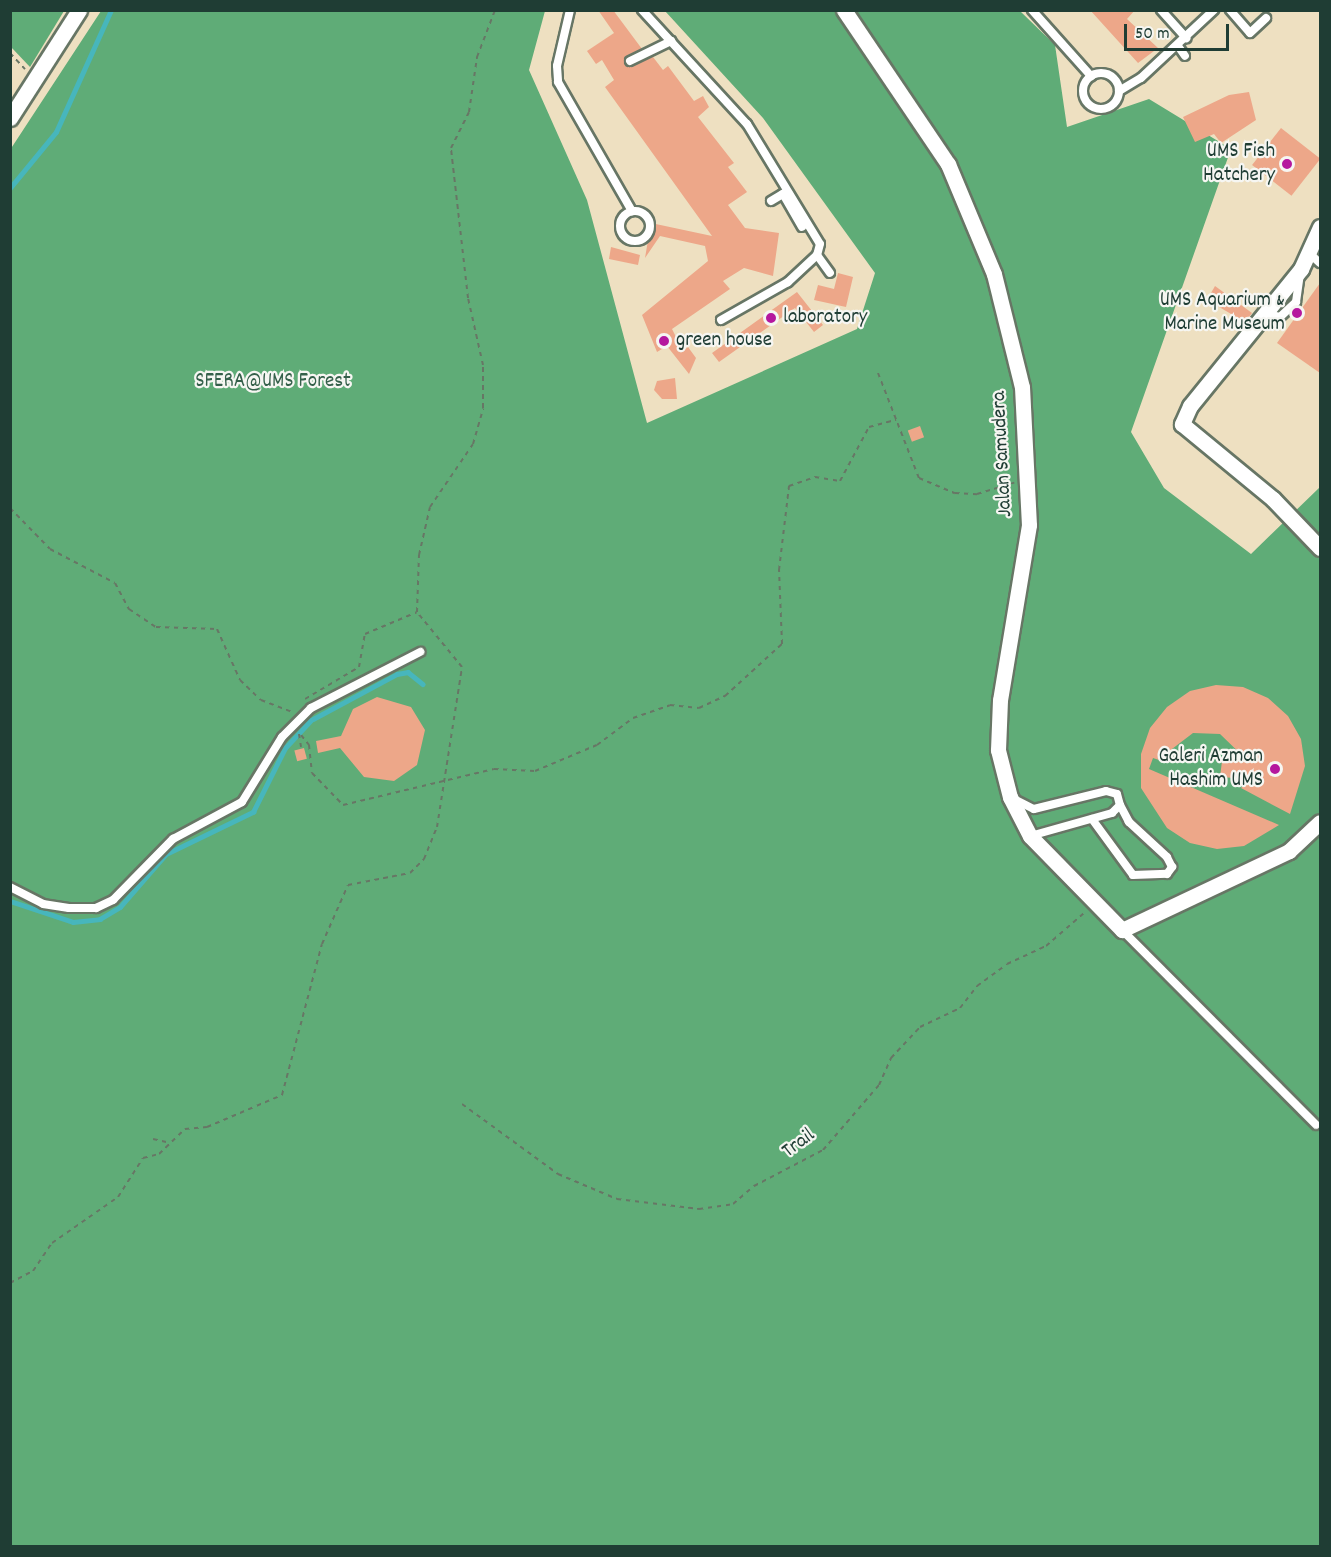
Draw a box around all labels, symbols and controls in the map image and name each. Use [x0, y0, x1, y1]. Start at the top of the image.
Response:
scale bar [1127, 12, 1232, 50]
text: 50 m [1135, 22, 1170, 47]
place label: UMS Fish Hatchery [1203, 139, 1275, 189]
marker: UMS Fish Hatchery [1280, 157, 1294, 171]
place label: UMS Aquarium & Marine Museum [1160, 288, 1285, 338]
place label: laboratory [783, 305, 867, 331]
marker: UMS Aquarium & Marine Museum [1290, 306, 1304, 320]
marker: laboratory [764, 311, 778, 325]
place label: green house [676, 328, 772, 354]
marker: green house [657, 334, 671, 348]
park label: SFERA@UMS Forest [195, 369, 351, 395]
street label: Jalan Samudera [987, 390, 1019, 518]
place label: Galeri Azman Hashim UMS [1158, 744, 1263, 794]
marker: Galeri Azman Hashim UMS [1268, 762, 1282, 776]
street label: Trail [777, 1124, 821, 1164]

